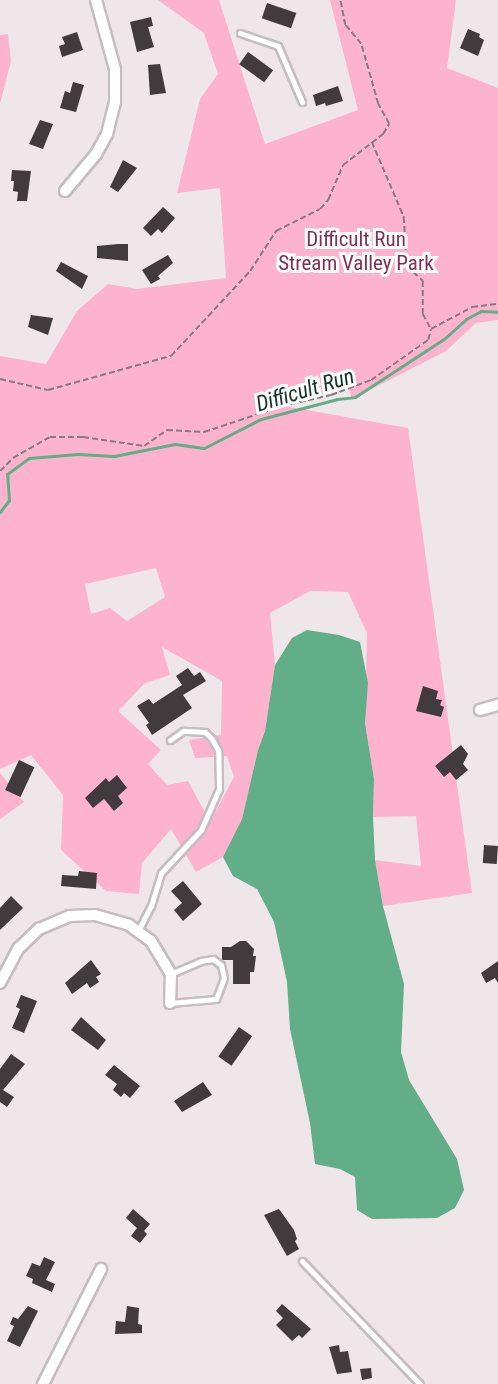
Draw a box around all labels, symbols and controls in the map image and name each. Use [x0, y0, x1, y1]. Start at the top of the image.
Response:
park label: Difficult Run Stream Valley Park [278, 226, 434, 276]
water label: Difficult Run [253, 363, 357, 417]

